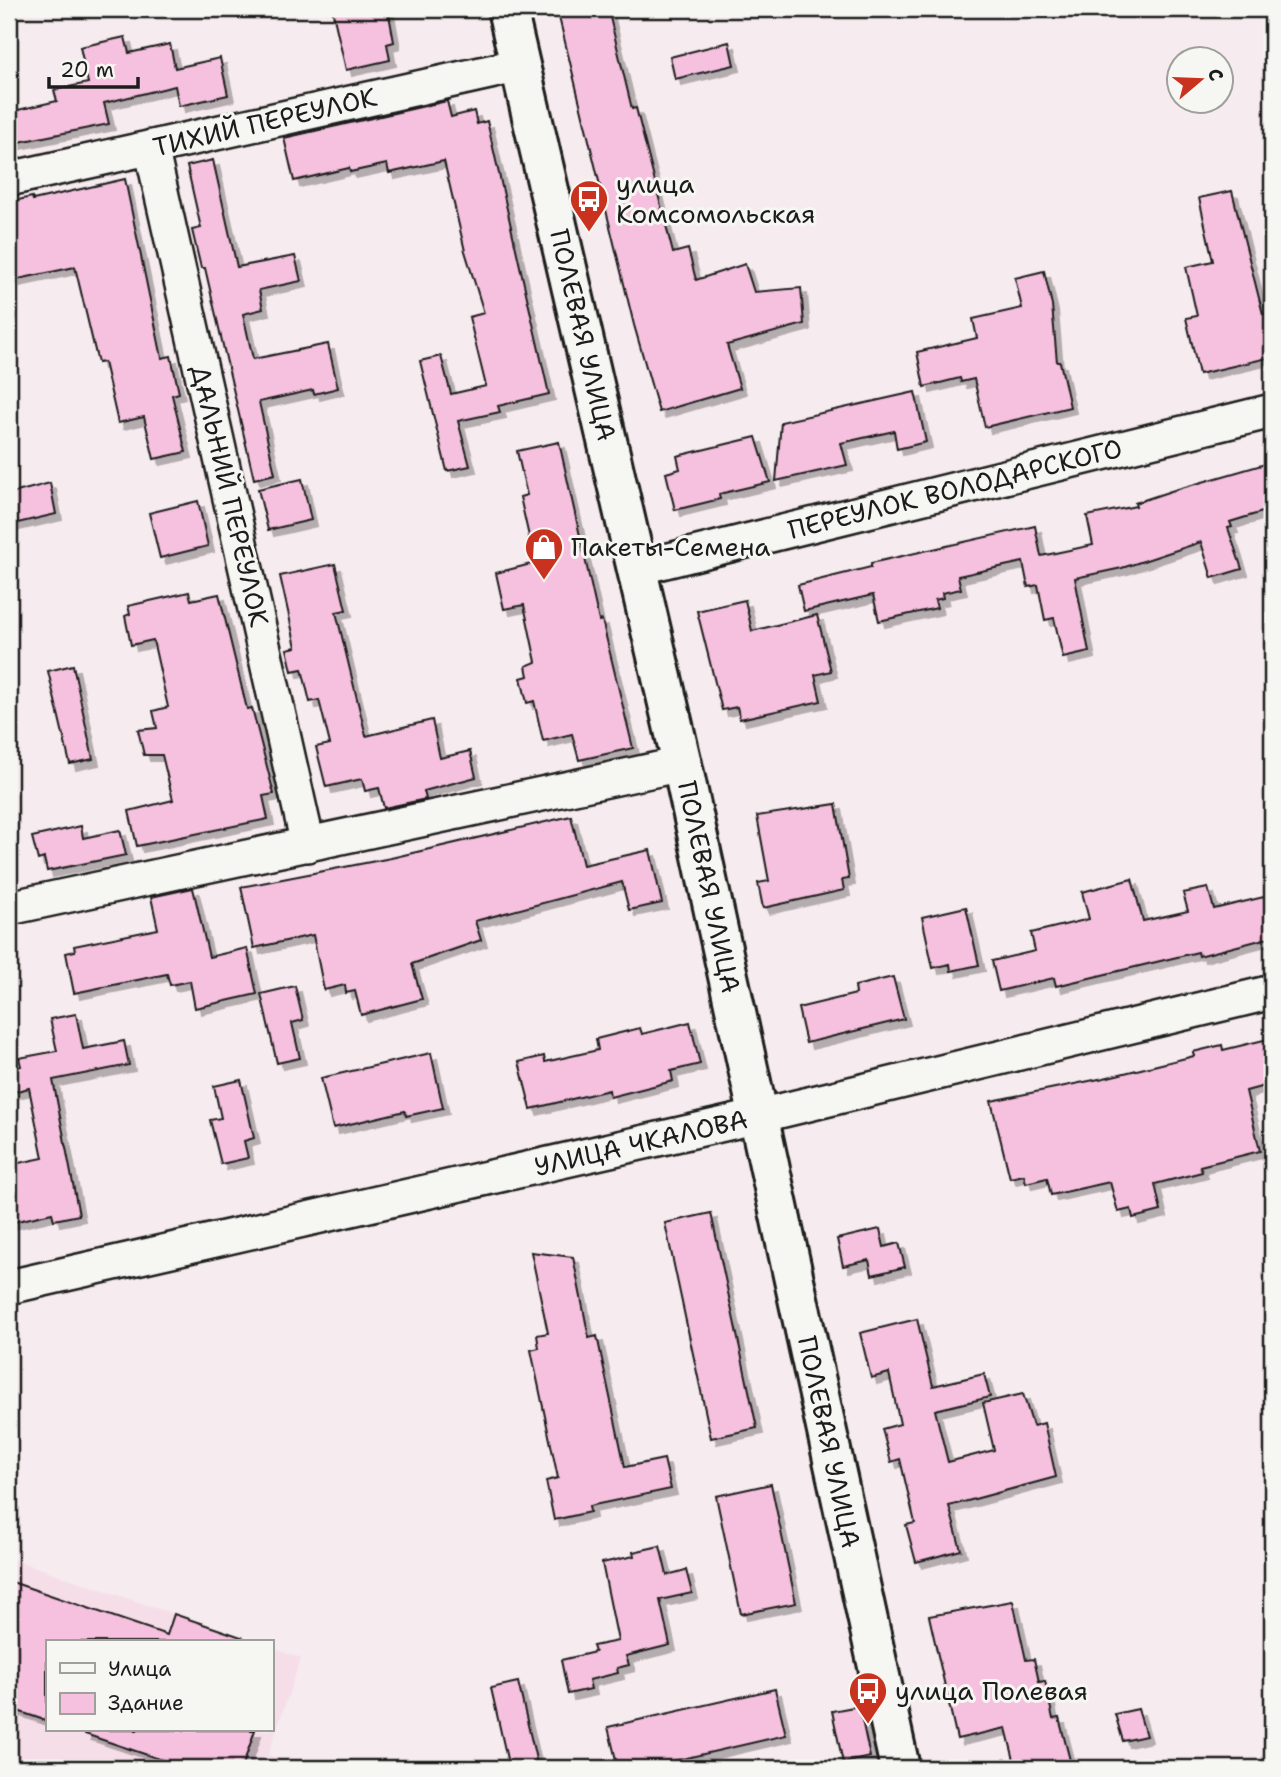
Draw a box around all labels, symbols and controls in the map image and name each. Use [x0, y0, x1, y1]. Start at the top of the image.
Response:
scale bar [49, 46, 138, 90]
north arrow [1166, 46, 1236, 116]
text: 20 m [60, 56, 114, 84]
text: С [1202, 65, 1229, 84]
street label: ТИХИЙ ПЕРЕУЛОК [150, 79, 380, 164]
place label: улица Комсомольская [616, 166, 816, 231]
bus stop icon: улица Комсомольская [568, 178, 610, 233]
street label: ПОЛЕВАЯ УЛИЦА [542, 226, 625, 444]
street label: ДАЛЬНИЙ ПЕРЕУЛОК [183, 361, 278, 630]
street label: ПЕРЕУЛОК ВОЛОДАРСКОГО [784, 430, 1126, 547]
shop icon: Пакеты-Семена [523, 526, 565, 581]
place label: Пакеты-Семена [571, 529, 771, 564]
street label: ПОЛЕВАЯ УЛИЦА [670, 778, 749, 996]
street label: УЛИЦА ЧКАЛОВА [531, 1101, 751, 1184]
street label: ПОЛЕВАЯ УЛИЦА [790, 1333, 869, 1551]
legend [46, 1640, 273, 1732]
text: Улица [108, 1655, 171, 1683]
bus stop icon: улица Полевая [847, 1670, 889, 1725]
place label: улица Полевая [895, 1673, 1088, 1708]
text: Здание [108, 1689, 184, 1717]

